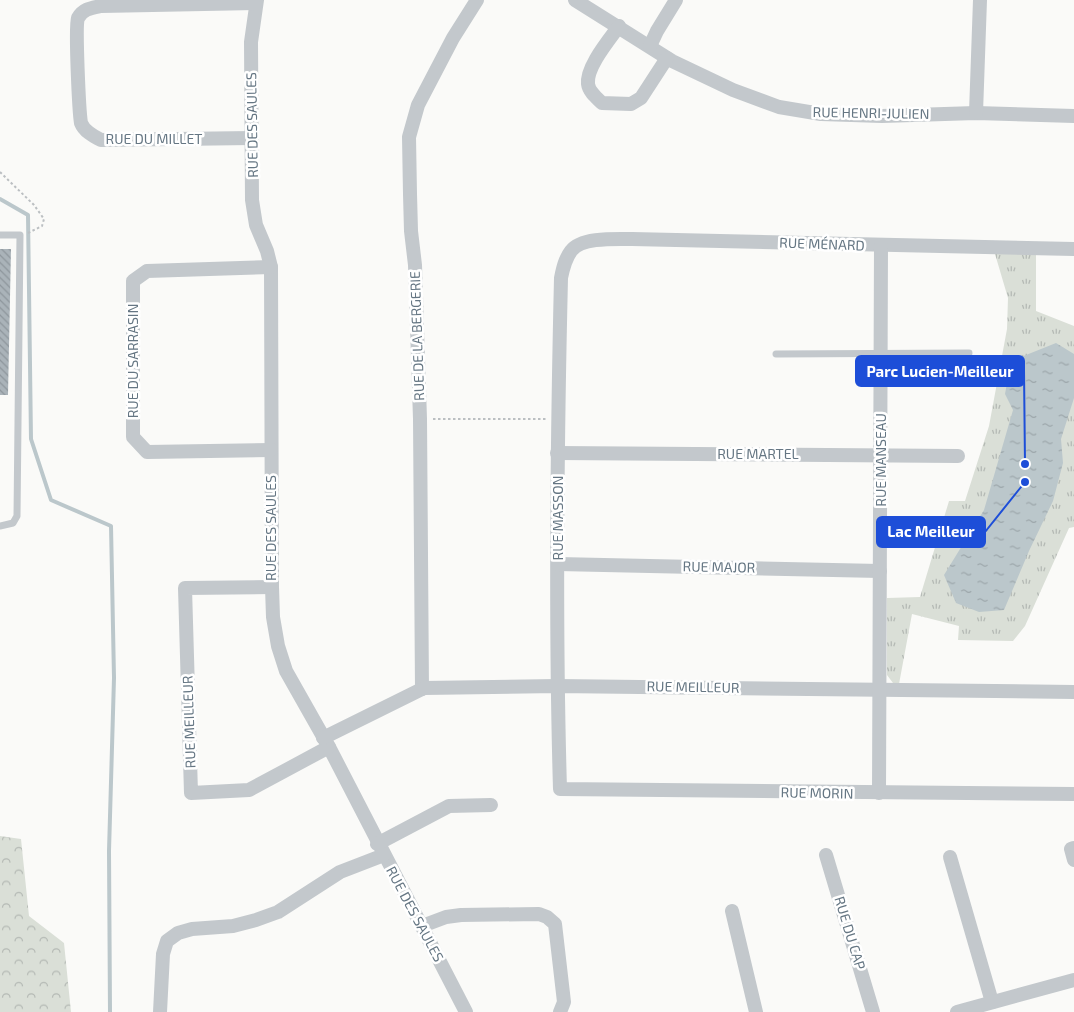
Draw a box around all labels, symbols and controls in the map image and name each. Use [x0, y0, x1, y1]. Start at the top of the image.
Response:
street label: RUE DES SAULES [242, 72, 261, 178]
street label: RUE HENRI-JULIEN [813, 103, 930, 122]
street label: RUE DU MILLET [106, 130, 203, 147]
street label: RUE MÉNARD [779, 234, 865, 253]
street label: RUE DE LA BERGERIE [406, 271, 427, 401]
street label: RUE DU SARRASIN [124, 304, 141, 418]
callout: Parc Lucien-Meilleur [856, 356, 1024, 386]
text: Parc Lucien-Meilleur [866, 362, 1014, 380]
street label: RUE MANSEAU [872, 413, 889, 507]
street label: RUE MARTEL [717, 445, 799, 462]
street label: RUE DES SAULES [262, 475, 279, 581]
street label: RUE MASSON [549, 476, 566, 560]
callout: Lac Meilleur [877, 517, 985, 547]
text: Lac Meilleur [887, 522, 975, 540]
street label: RUE MAJOR [683, 557, 756, 576]
street label: RUE MEILLEUR [178, 675, 199, 769]
street label: RUE MEILLEUR [646, 677, 740, 696]
street label: RUE MORIN [780, 783, 854, 802]
street label: RUE DES SAULES [383, 863, 448, 965]
street label: RUE DU CAP [831, 894, 870, 972]

